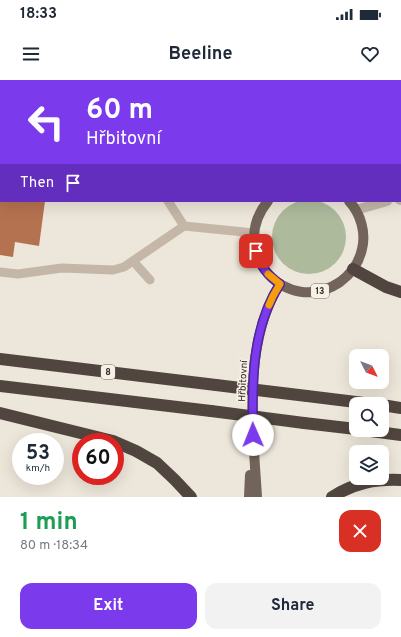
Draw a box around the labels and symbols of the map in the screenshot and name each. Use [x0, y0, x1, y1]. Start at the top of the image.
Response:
pin [239, 234, 273, 268]
road number: 13 [311, 284, 329, 298]
north arrow [349, 349, 389, 389]
street label: Hřbitovní [236, 358, 251, 402]
road number: 8 [101, 365, 115, 379]
position arrow [232, 414, 274, 456]
speed limit sign: 60 [72, 433, 124, 485]

